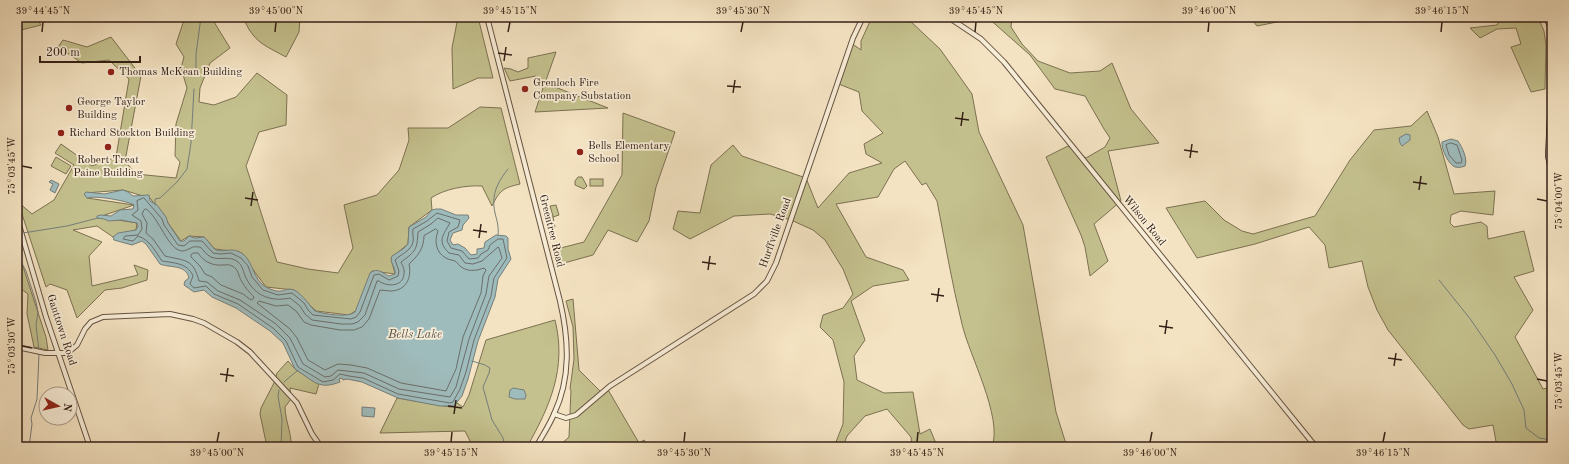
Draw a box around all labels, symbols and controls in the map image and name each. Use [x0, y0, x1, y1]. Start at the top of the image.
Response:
text: 39°44'45"N [16, 6, 71, 16]
text: 39°45'00"N [249, 6, 304, 16]
text: 39°45'15"N [483, 6, 538, 16]
text: 39°45'30"N [716, 6, 771, 16]
text: 39°45'45"N [949, 6, 1004, 16]
text: 39°46'00"N [1182, 6, 1237, 16]
text: 39°46'15"N [1415, 6, 1470, 16]
scale bar [40, 38, 140, 64]
text: 200 m [46, 47, 80, 59]
marker: Thomas McKean Building [106, 67, 116, 77]
place label: Thomas McKean Building [119, 67, 242, 78]
place label: Grenloch Fire Company Substation [533, 78, 631, 102]
marker: Grenloch Fire Company Substation [520, 84, 530, 94]
place label: George Taylor Building [77, 97, 146, 121]
marker: George Taylor Building [64, 103, 74, 113]
marker: Richard Stockton Building [56, 128, 66, 138]
place label: Richard Stockton Building [69, 128, 194, 139]
text: 75°03'45"W [7, 137, 17, 195]
place label: Bells Elementary School [588, 141, 670, 165]
marker: Robert Treat Paine Building [103, 142, 113, 152]
marker: Bells Elementary School [575, 147, 585, 157]
place label: Robert Treat Paine Building [73, 155, 143, 179]
text: 75°04'00"W [1554, 172, 1564, 230]
street label: Greentree Road [537, 193, 565, 269]
street label: Wilson Road [1121, 194, 1168, 248]
street label: Hurffville Road [758, 196, 794, 270]
street label: Ganttown Road [44, 293, 78, 367]
text: 75°03'30"W [7, 317, 17, 375]
water label: Bells Lake [387, 329, 442, 341]
text: 75°03'45"W [1554, 352, 1564, 410]
north arrow [38, 386, 78, 426]
text: N [60, 402, 72, 413]
text: 39°45'00"N [190, 448, 245, 458]
text: 39°45'15"N [424, 448, 479, 458]
text: 39°45'30"N [657, 448, 712, 458]
text: 39°45'45"N [890, 448, 945, 458]
text: 39°46'00"N [1123, 448, 1178, 458]
text: 39°46'15"N [1356, 448, 1411, 458]

